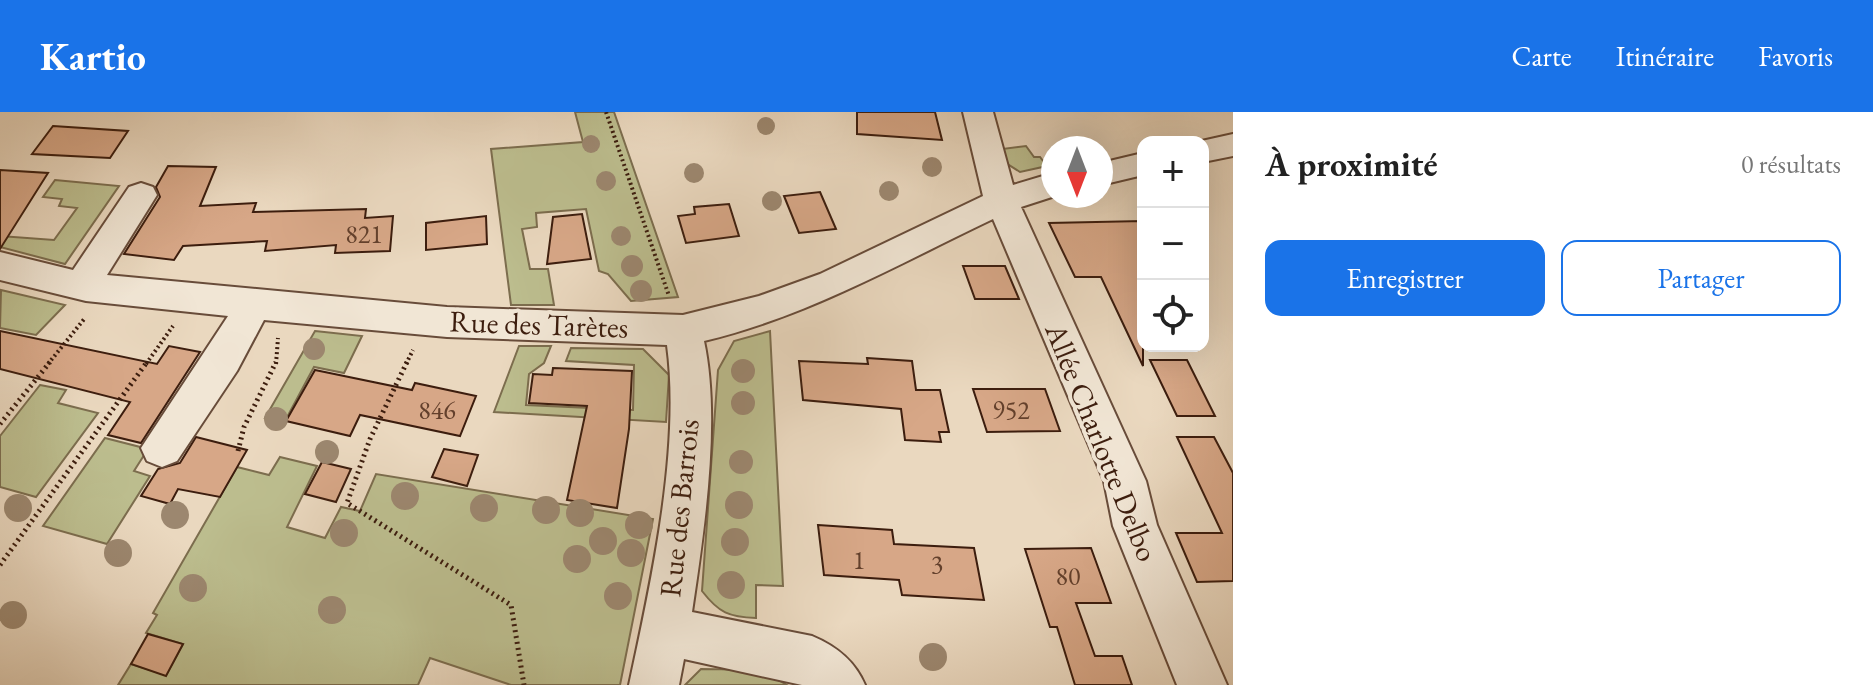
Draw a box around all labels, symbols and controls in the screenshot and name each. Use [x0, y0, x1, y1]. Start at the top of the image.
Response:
text: Kartio [40, 32, 146, 81]
text: Carte [1512, 38, 1572, 74]
text: Itinéraire [1616, 38, 1714, 74]
text: Favoris [1758, 38, 1833, 74]
north arrow [1041, 136, 1113, 208]
map controls [1137, 136, 1209, 352]
button: + [1137, 136, 1209, 208]
text: À proximité [1265, 142, 1438, 186]
text: 0 résultats [1741, 147, 1841, 181]
button: − [1137, 208, 1209, 280]
house number: 821 [345, 217, 383, 251]
button: Enregistrer [1265, 240, 1545, 316]
button: Partager [1561, 240, 1841, 316]
button: locate [1137, 280, 1209, 352]
street label: Rue des Tarètes [449, 301, 629, 347]
street label: Allée Charlotte Delbo [1036, 316, 1168, 567]
house number: 846 [418, 393, 456, 427]
house number: 952 [992, 393, 1030, 427]
street label: Rue des Barrois [650, 417, 708, 599]
house number: 1 [853, 543, 865, 577]
house number: 3 [931, 547, 943, 581]
house number: 80 [1056, 559, 1080, 593]

